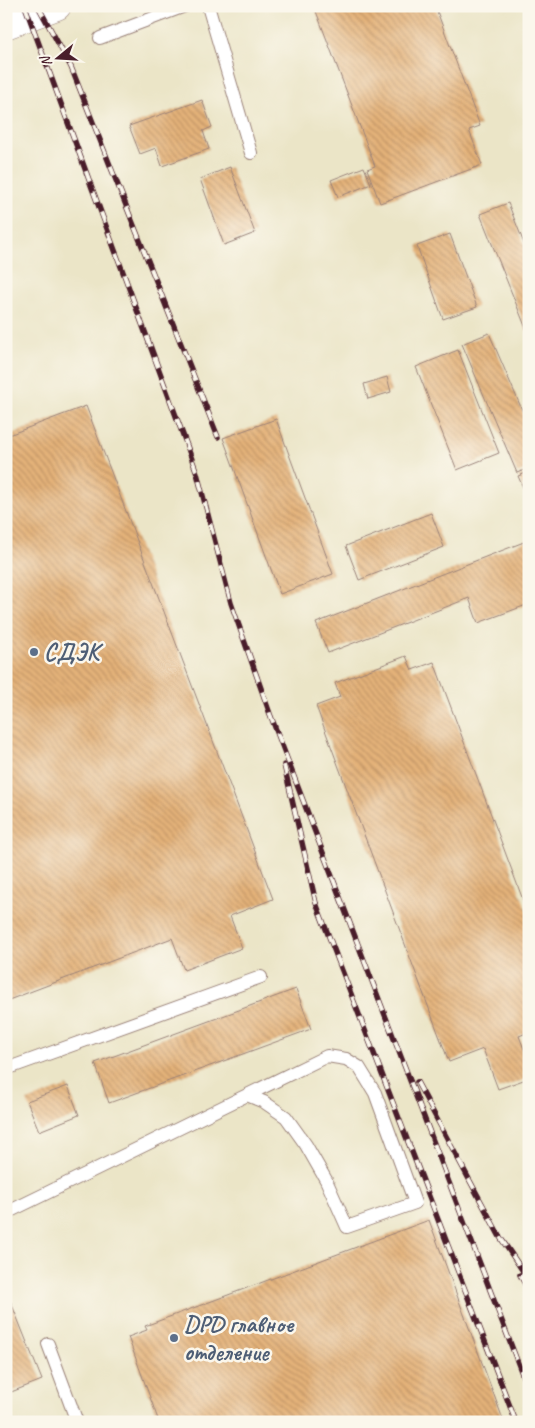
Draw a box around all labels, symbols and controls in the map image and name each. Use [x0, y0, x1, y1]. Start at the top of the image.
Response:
north arrow [32, 32, 82, 82]
text: N [36, 53, 56, 69]
place label: СДЭК [44, 637, 104, 667]
marker: СДЭК [28, 646, 40, 658]
place label: DPD главное отделение [184, 1309, 295, 1367]
marker: DPD главное отделение [168, 1332, 180, 1344]

